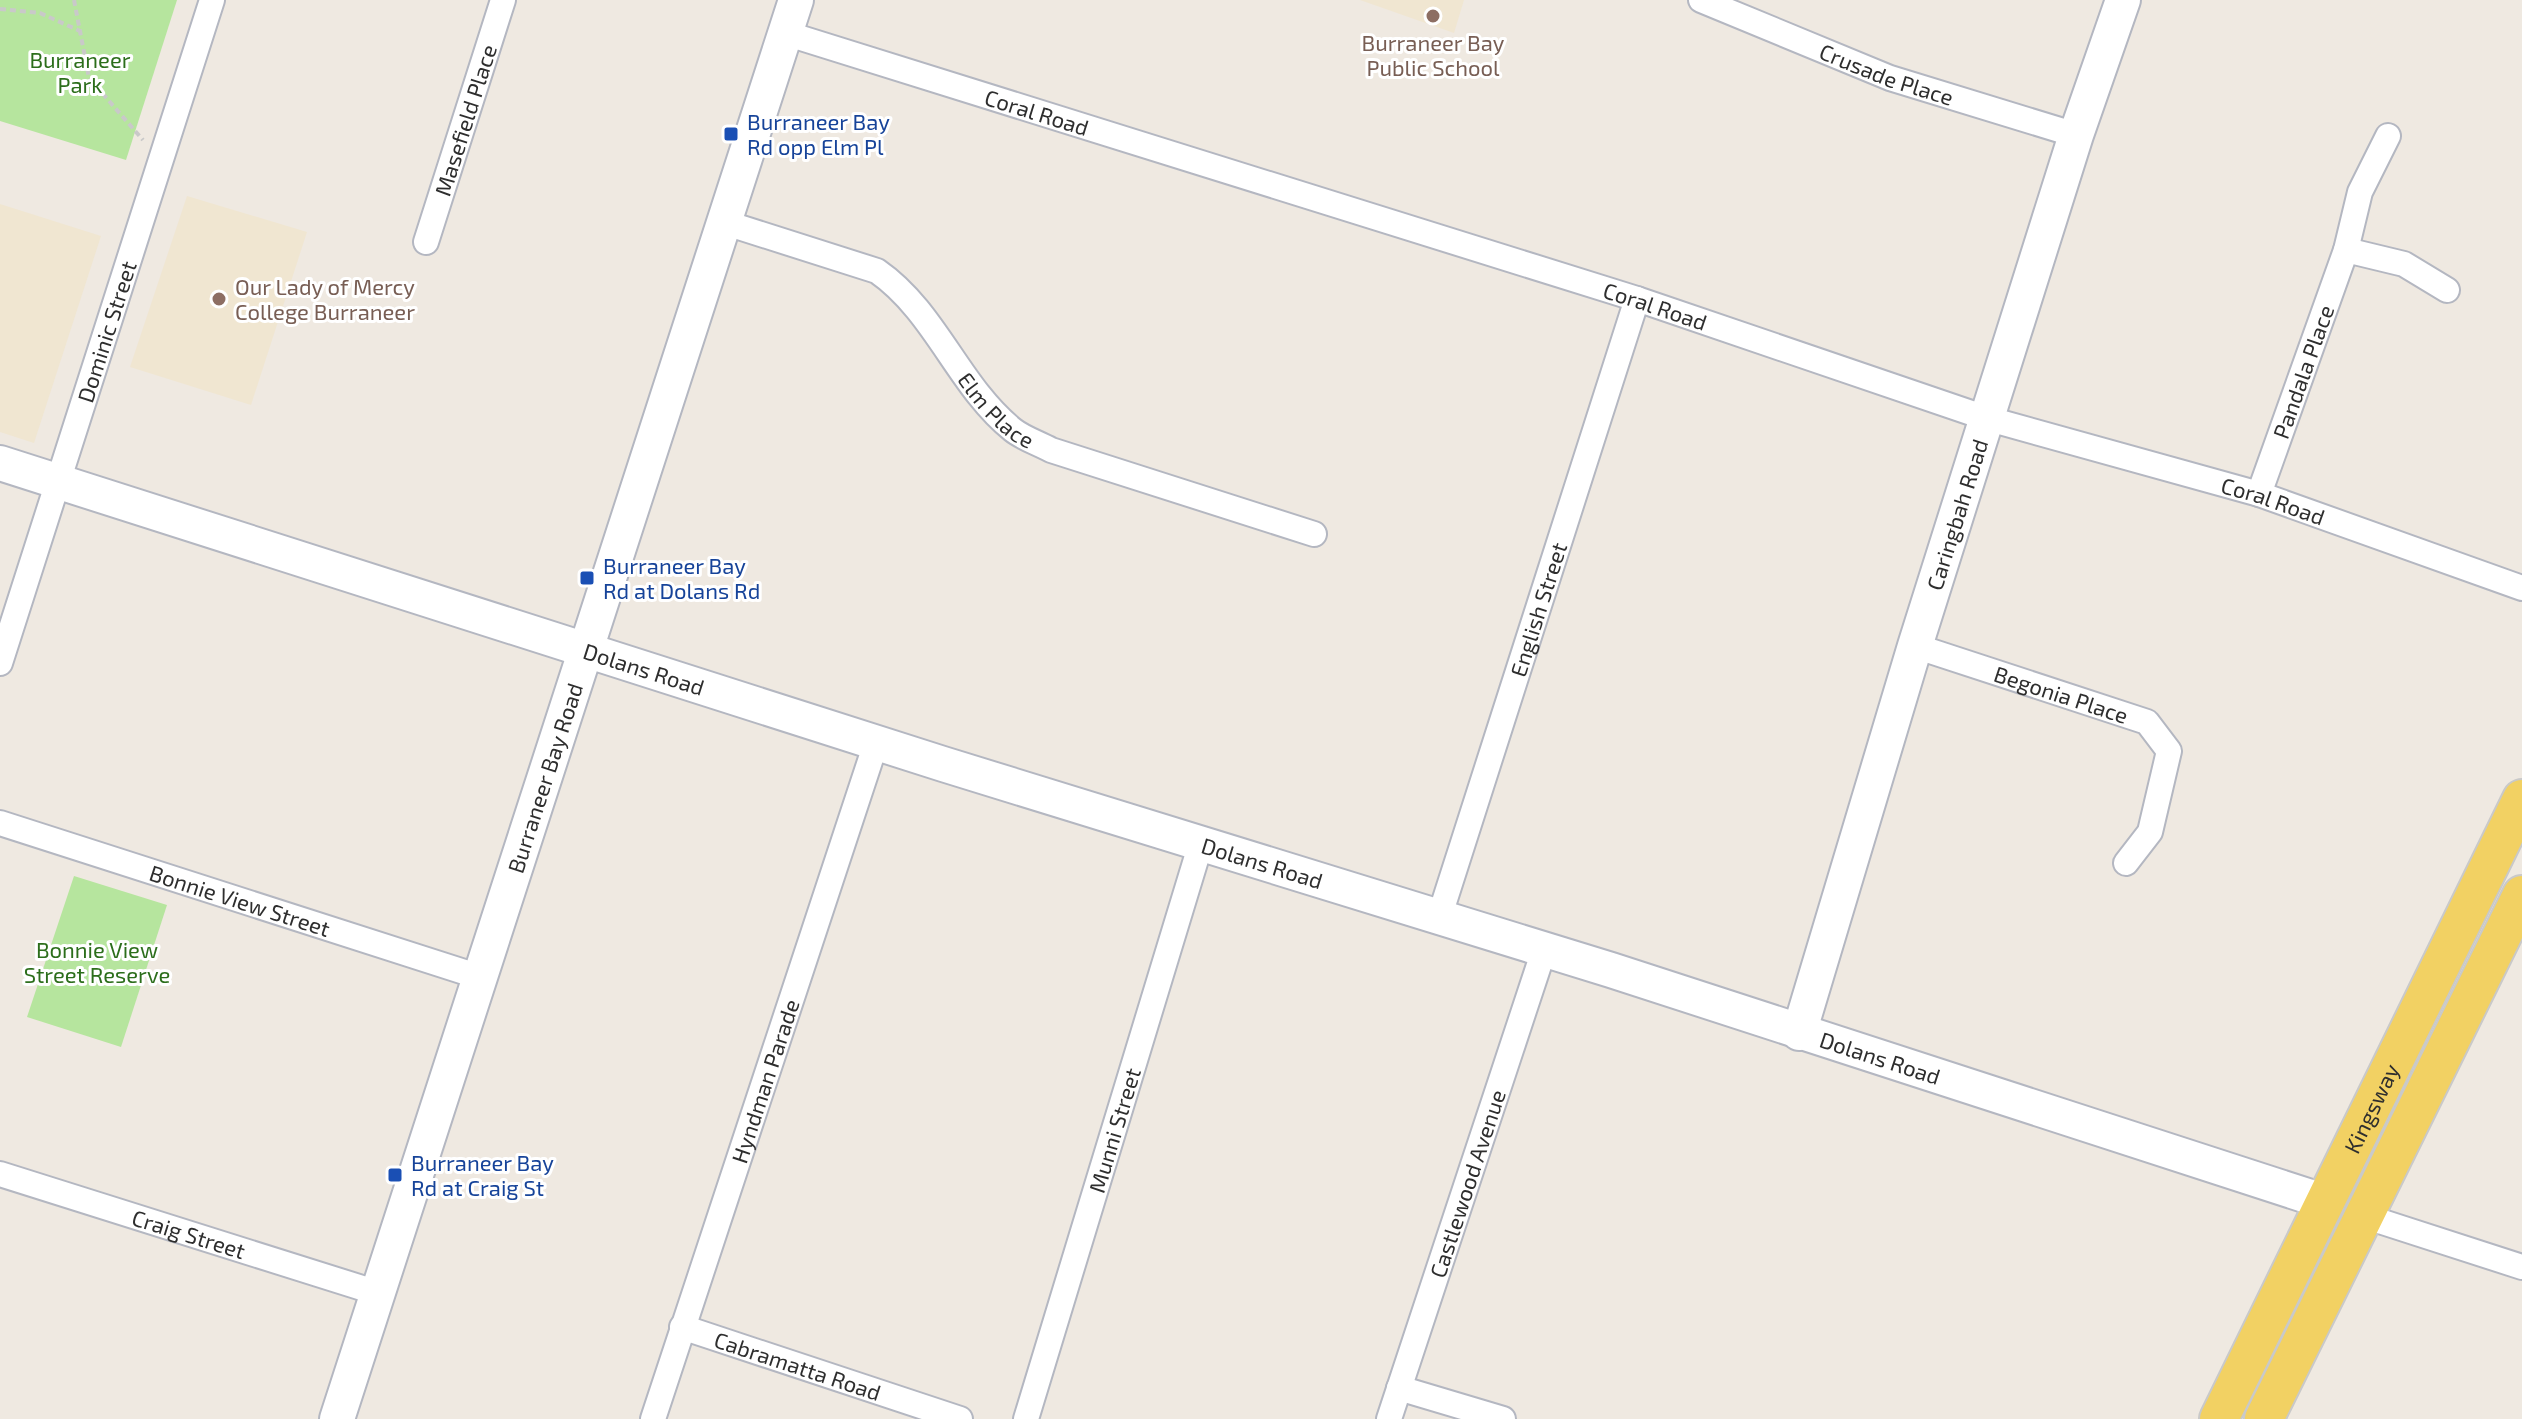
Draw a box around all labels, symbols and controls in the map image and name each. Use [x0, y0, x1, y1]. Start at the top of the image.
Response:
marker: Burraneer Bay Public School [1424, 7, 1442, 25]
place label: Burraneer Bay Public School [1362, 29, 1505, 80]
street label: Crusade Place [1816, 37, 1957, 110]
street label: Masefield Place [429, 41, 501, 199]
park label: Burraneer Park [29, 46, 131, 97]
street label: Coral Road [982, 83, 1092, 140]
place label: Burraneer Bay Rd opp Elm Pl [747, 108, 890, 159]
marker: Burraneer Bay Rd opp Elm Pl [722, 125, 740, 143]
street label: Dominic Street [71, 258, 141, 406]
place label: Our Lady of Mercy College Burraneer [235, 273, 415, 324]
street label: Coral Road [1600, 276, 1710, 335]
marker: Our Lady of Mercy College Burraneer [210, 290, 228, 308]
street label: Pandala Place [2267, 301, 2338, 442]
street label: Elm Place [953, 367, 1038, 453]
street label: Caringbah Road [1920, 436, 1992, 593]
street label: Coral Road [2218, 471, 2328, 529]
street label: English Street [1504, 539, 1571, 680]
place label: Burraneer Bay Rd at Dolans Rd [603, 552, 760, 603]
marker: Burraneer Bay Rd at Dolans Rd [578, 569, 596, 587]
street label: Dolans Road [580, 637, 708, 700]
street label: Begonia Place [1991, 660, 2132, 728]
street label: Burraneer Bay Road [502, 679, 587, 876]
street label: Dolans Road [1199, 832, 1326, 893]
street label: Bonnie View Street [147, 859, 333, 941]
park label: Bonnie View Street Reserve [24, 936, 170, 987]
street label: Hyndman Parade [725, 996, 804, 1166]
street label: Dolans Road [1817, 1026, 1944, 1089]
street label: Kingsway [2338, 1059, 2404, 1157]
street label: Munni Street [1083, 1065, 1145, 1196]
street label: Castlewood Avenue [1424, 1086, 1510, 1281]
place label: Burraneer Bay Rd at Craig St [411, 1149, 554, 1200]
marker: Burraneer Bay Rd at Craig St [386, 1166, 404, 1184]
street label: Craig Street [129, 1203, 249, 1263]
street label: Cabramatta Road [711, 1326, 884, 1405]

